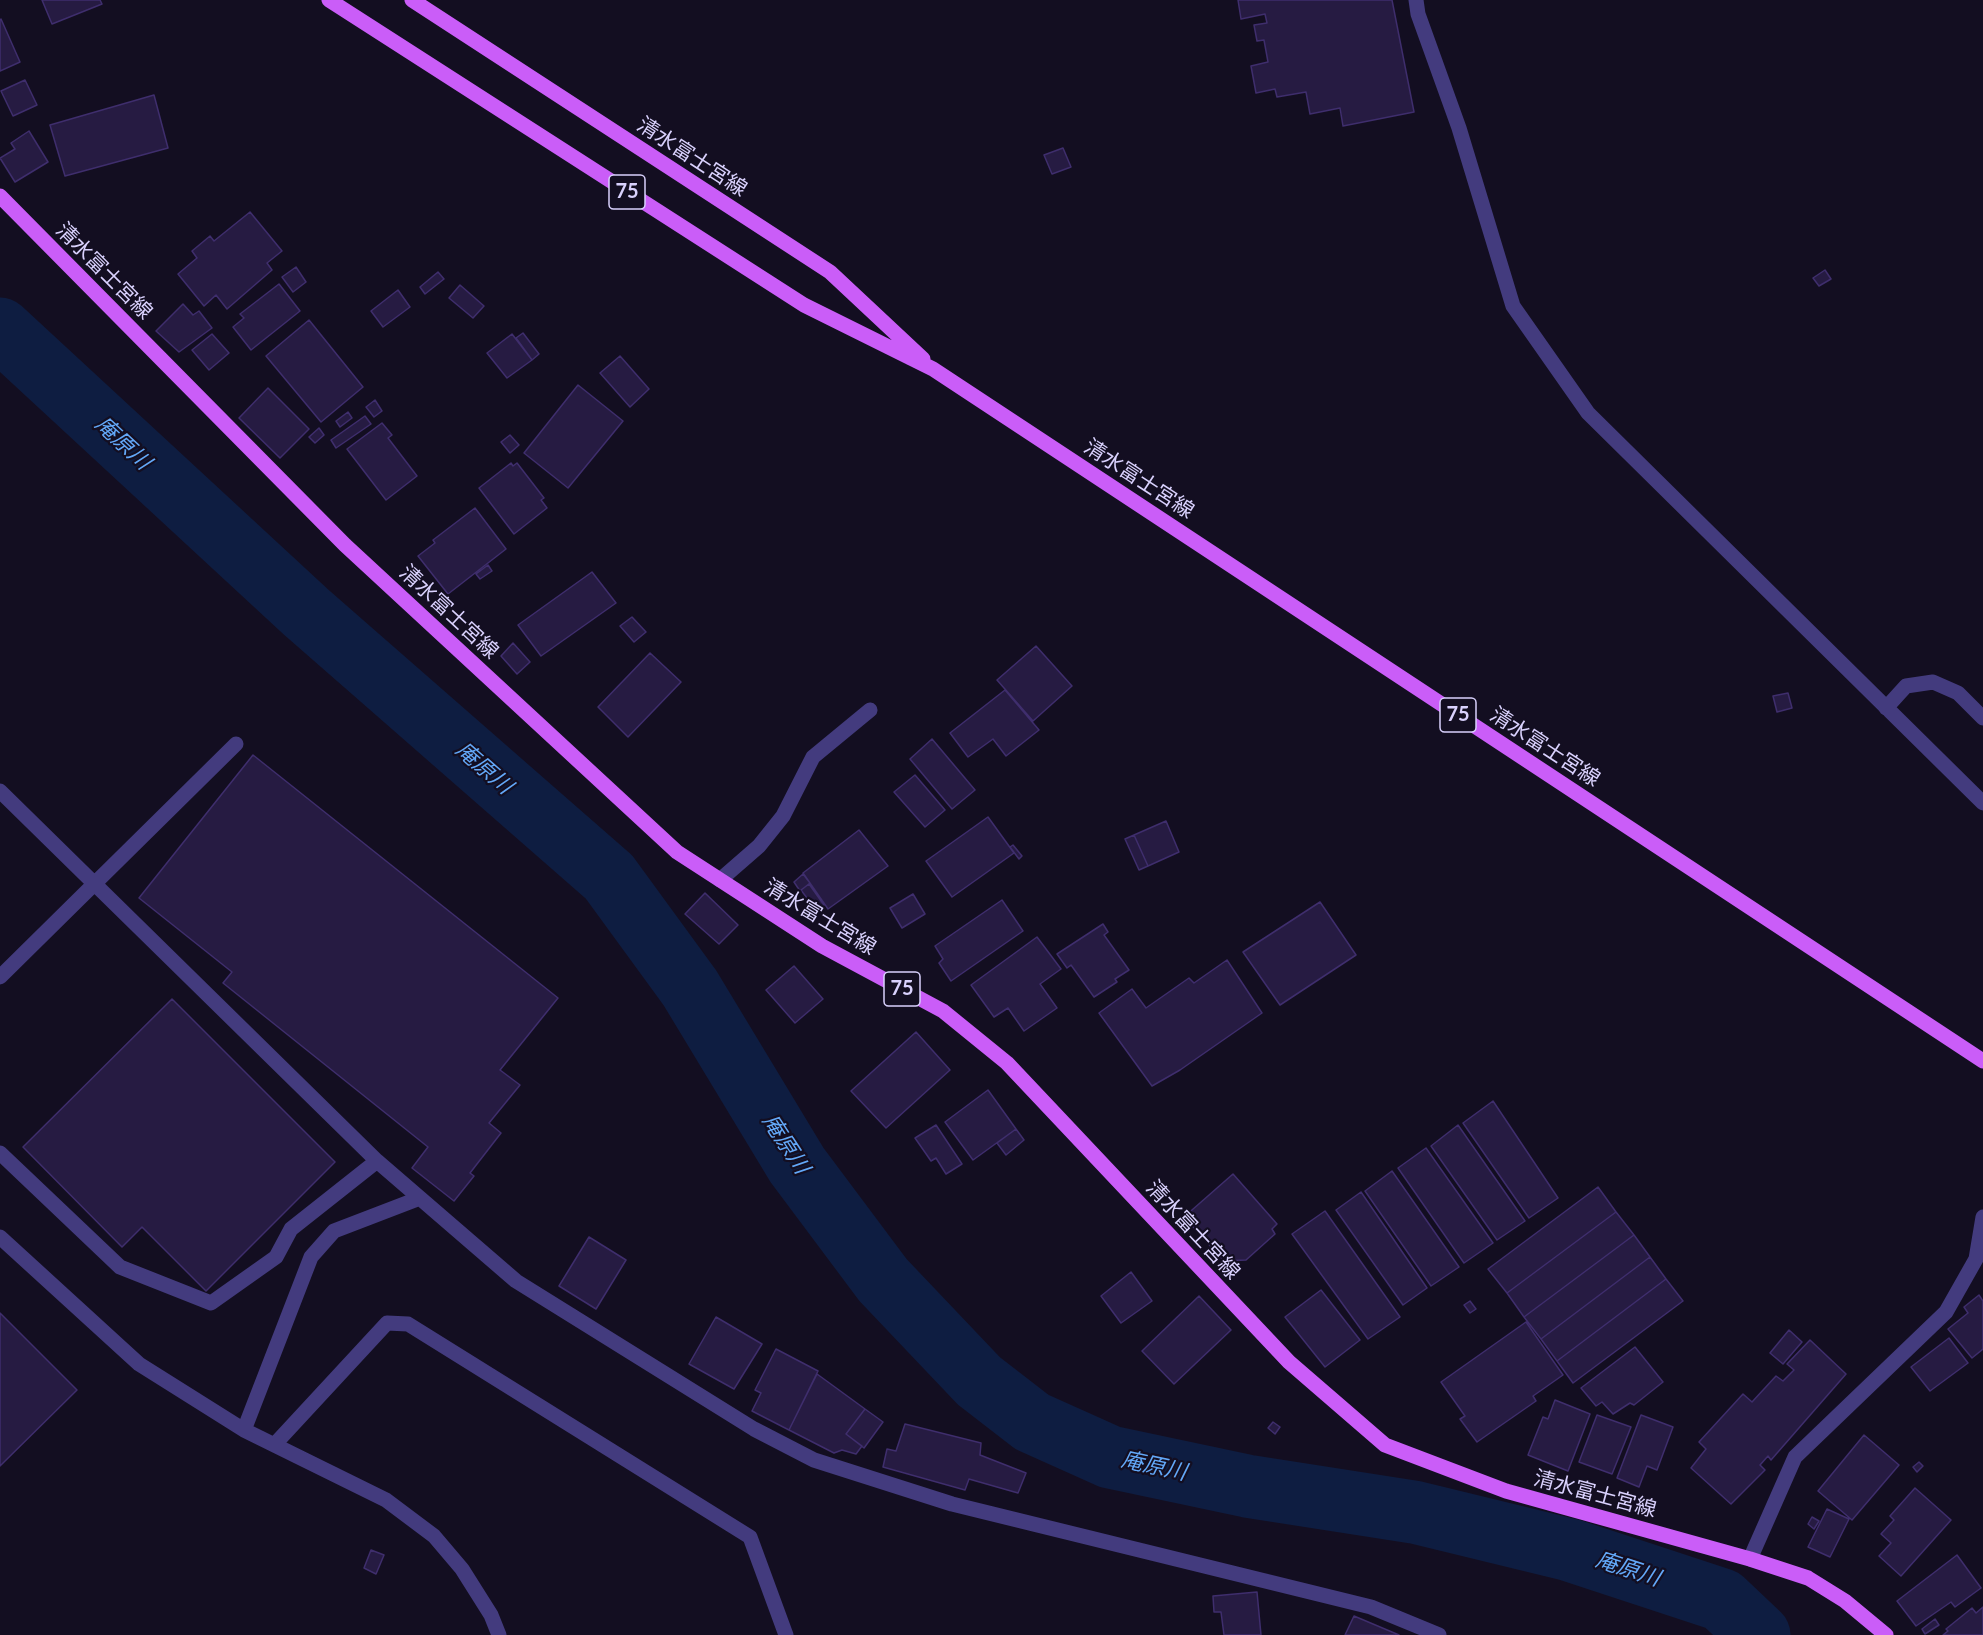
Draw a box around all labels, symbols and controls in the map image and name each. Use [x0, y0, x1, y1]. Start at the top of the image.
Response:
street label: 清水富士宮線 [632, 112, 752, 202]
road number: 75 [609, 175, 645, 209]
street label: 清水富士宮線 [51, 218, 157, 324]
water label: 庵原川 [90, 411, 156, 475]
street label: 清水富士宮線 [1079, 434, 1199, 524]
street label: 清水富士宮線 [394, 560, 504, 664]
road number: 75 [1440, 698, 1476, 732]
street label: 清水富士宮線 [1485, 702, 1605, 792]
water label: 庵原川 [450, 736, 518, 800]
street label: 清水富士宮線 [760, 874, 880, 960]
road number: 75 [884, 972, 920, 1006]
water label: 庵原川 [757, 1109, 815, 1179]
street label: 清水富士宮線 [1141, 1175, 1245, 1285]
water label: 庵原川 [1119, 1446, 1189, 1486]
street label: 清水富士宮線 [1531, 1466, 1659, 1522]
water label: 庵原川 [1593, 1546, 1663, 1592]

